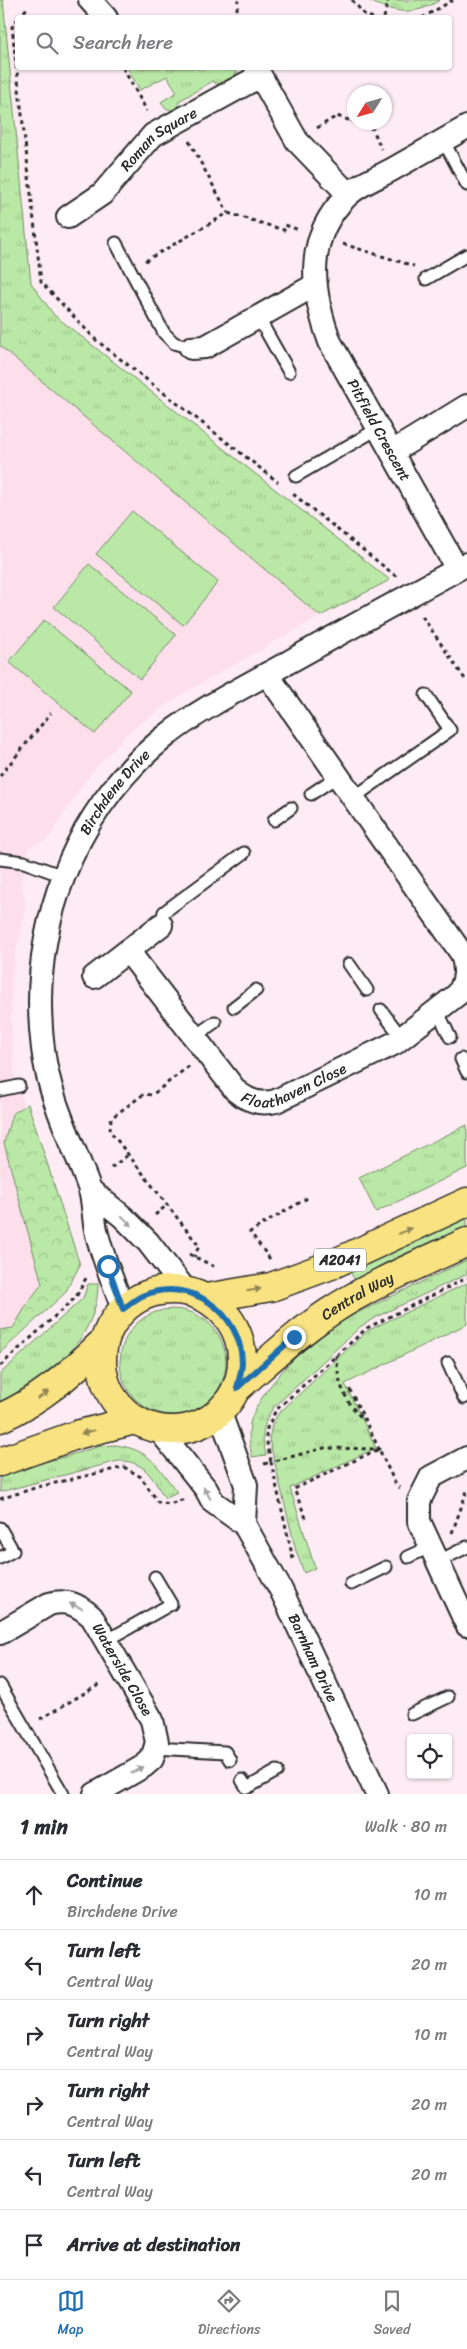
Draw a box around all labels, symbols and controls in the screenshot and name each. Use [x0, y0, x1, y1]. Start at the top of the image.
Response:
search box [15, 15, 452, 70]
text: Search here [73, 26, 173, 59]
icon: search [33, 29, 61, 57]
north arrow [347, 85, 392, 130]
street label: Roman Square [114, 100, 202, 178]
street label: Pitfield Crescent [340, 374, 418, 487]
street label: Birchdene Drive [72, 742, 157, 840]
street label: Floathaven Close [237, 1056, 351, 1116]
one-way arrow [121, 1215, 133, 1227]
one-way arrow [398, 1226, 412, 1234]
road number: A2041 [314, 1248, 366, 1272]
route start [97, 1255, 120, 1278]
street label: Central Way [316, 1265, 399, 1327]
one-way arrow [246, 1286, 262, 1294]
route end [283, 1326, 306, 1349]
one-way arrow [36, 1390, 50, 1400]
one-way arrow [80, 1428, 96, 1436]
one-way arrow [203, 1486, 212, 1499]
one-way arrow [68, 1602, 83, 1610]
street label: Barnham Drive [281, 1609, 345, 1707]
street label: Waterside Close [85, 1618, 160, 1721]
map controls [407, 1734, 452, 1779]
button: locate [407, 1734, 452, 1779]
one-way arrow [131, 1765, 144, 1774]
text: 1 min [20, 1808, 68, 1846]
text: Walk · 80 m [365, 1812, 447, 1841]
text: Continue [67, 1864, 143, 1897]
text: 10 m [414, 1880, 447, 1909]
icon: ahead [20, 1881, 48, 1909]
text: Birchdene Drive [67, 1897, 178, 1926]
text: Turn left [67, 1934, 140, 1967]
text: 20 m [411, 1950, 447, 1979]
icon: left [20, 1951, 48, 1979]
text: Central Way [67, 1967, 153, 1996]
text: Turn right [67, 2004, 149, 2037]
text: 10 m [414, 2020, 447, 2049]
icon: right [20, 2021, 48, 2049]
text: Central Way [67, 2037, 153, 2066]
text: Turn right [67, 2074, 149, 2107]
text: 20 m [411, 2090, 447, 2119]
icon: right [20, 2091, 48, 2119]
text: Central Way [67, 2107, 153, 2136]
text: Turn left [67, 2144, 140, 2177]
text: 20 m [411, 2160, 447, 2189]
icon: left [20, 2161, 48, 2189]
text: Central Way [67, 2177, 153, 2206]
text: Arrive at destination [67, 2228, 240, 2261]
icon: arrive [20, 2231, 48, 2259]
tab: Map [57, 2287, 85, 2342]
tab: Directions [198, 2287, 260, 2342]
tab: Saved [374, 2287, 410, 2342]

